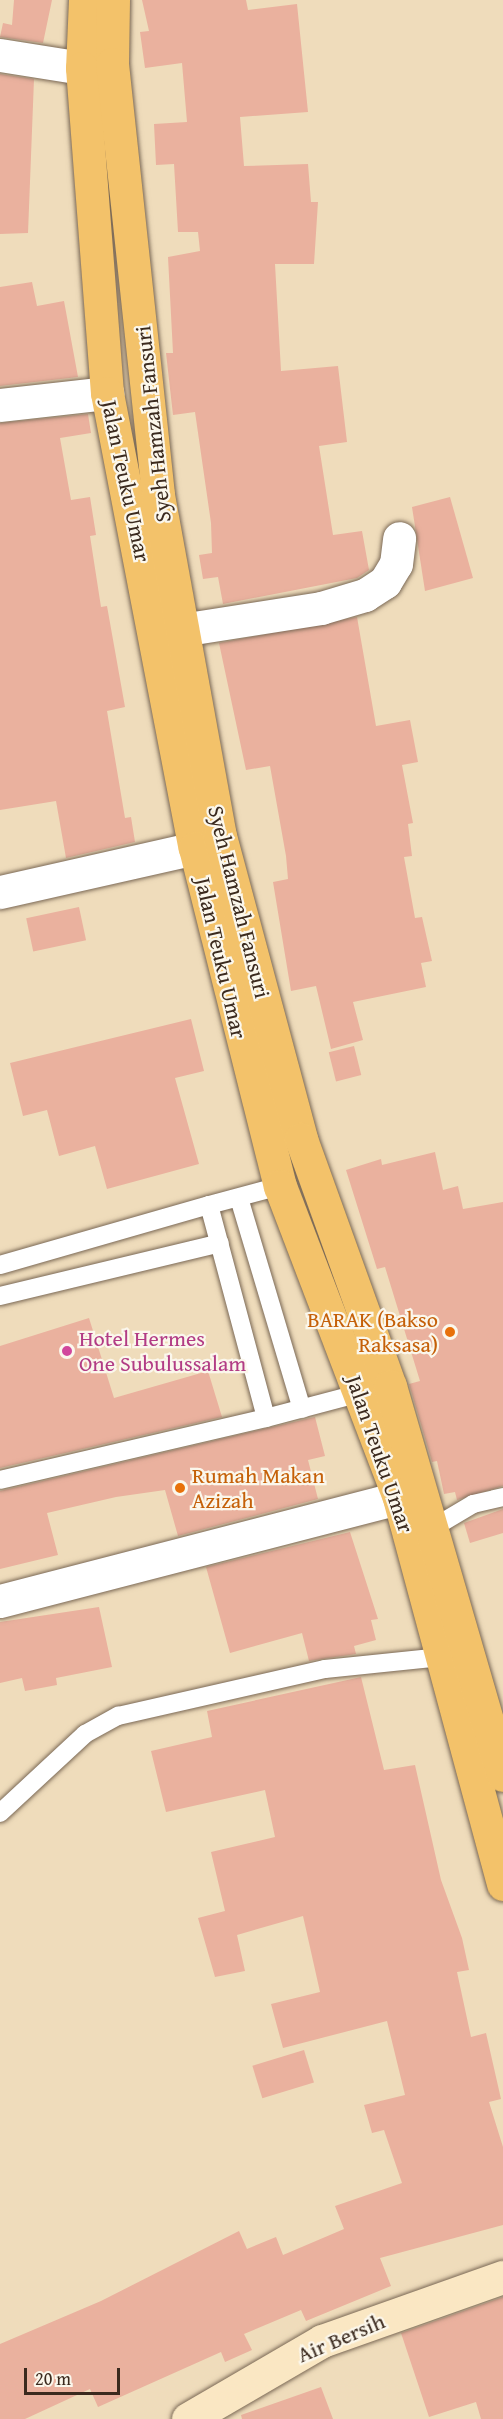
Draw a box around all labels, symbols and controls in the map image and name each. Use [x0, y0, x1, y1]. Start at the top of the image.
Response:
street label: Syeh Hamzah Fansuri [130, 324, 176, 524]
street label: Jalan Teuku Umar [96, 398, 156, 564]
street label: Syeh Hamzah Fansuri [202, 803, 276, 1001]
street label: Jalan Teuku Umar [190, 875, 252, 1041]
place label: BARAK (Bakso Raksasa) [307, 1306, 438, 1358]
place label: Hotel Hermes One Subulussalam [79, 1325, 246, 1376]
marker: BARAK (Bakso Raksasa) [443, 1325, 457, 1339]
marker: Hotel Hermes One Subulussalam [60, 1344, 74, 1358]
street label: Jalan Teuku Umar [341, 1372, 419, 1536]
place label: Rumah Makan Azizah [192, 1462, 324, 1514]
marker: Rumah Makan Azizah [173, 1481, 187, 1495]
street label: Air Bersih [293, 2308, 389, 2368]
scale bar [27, 2356, 123, 2394]
text: 20 m [35, 2365, 71, 2392]

